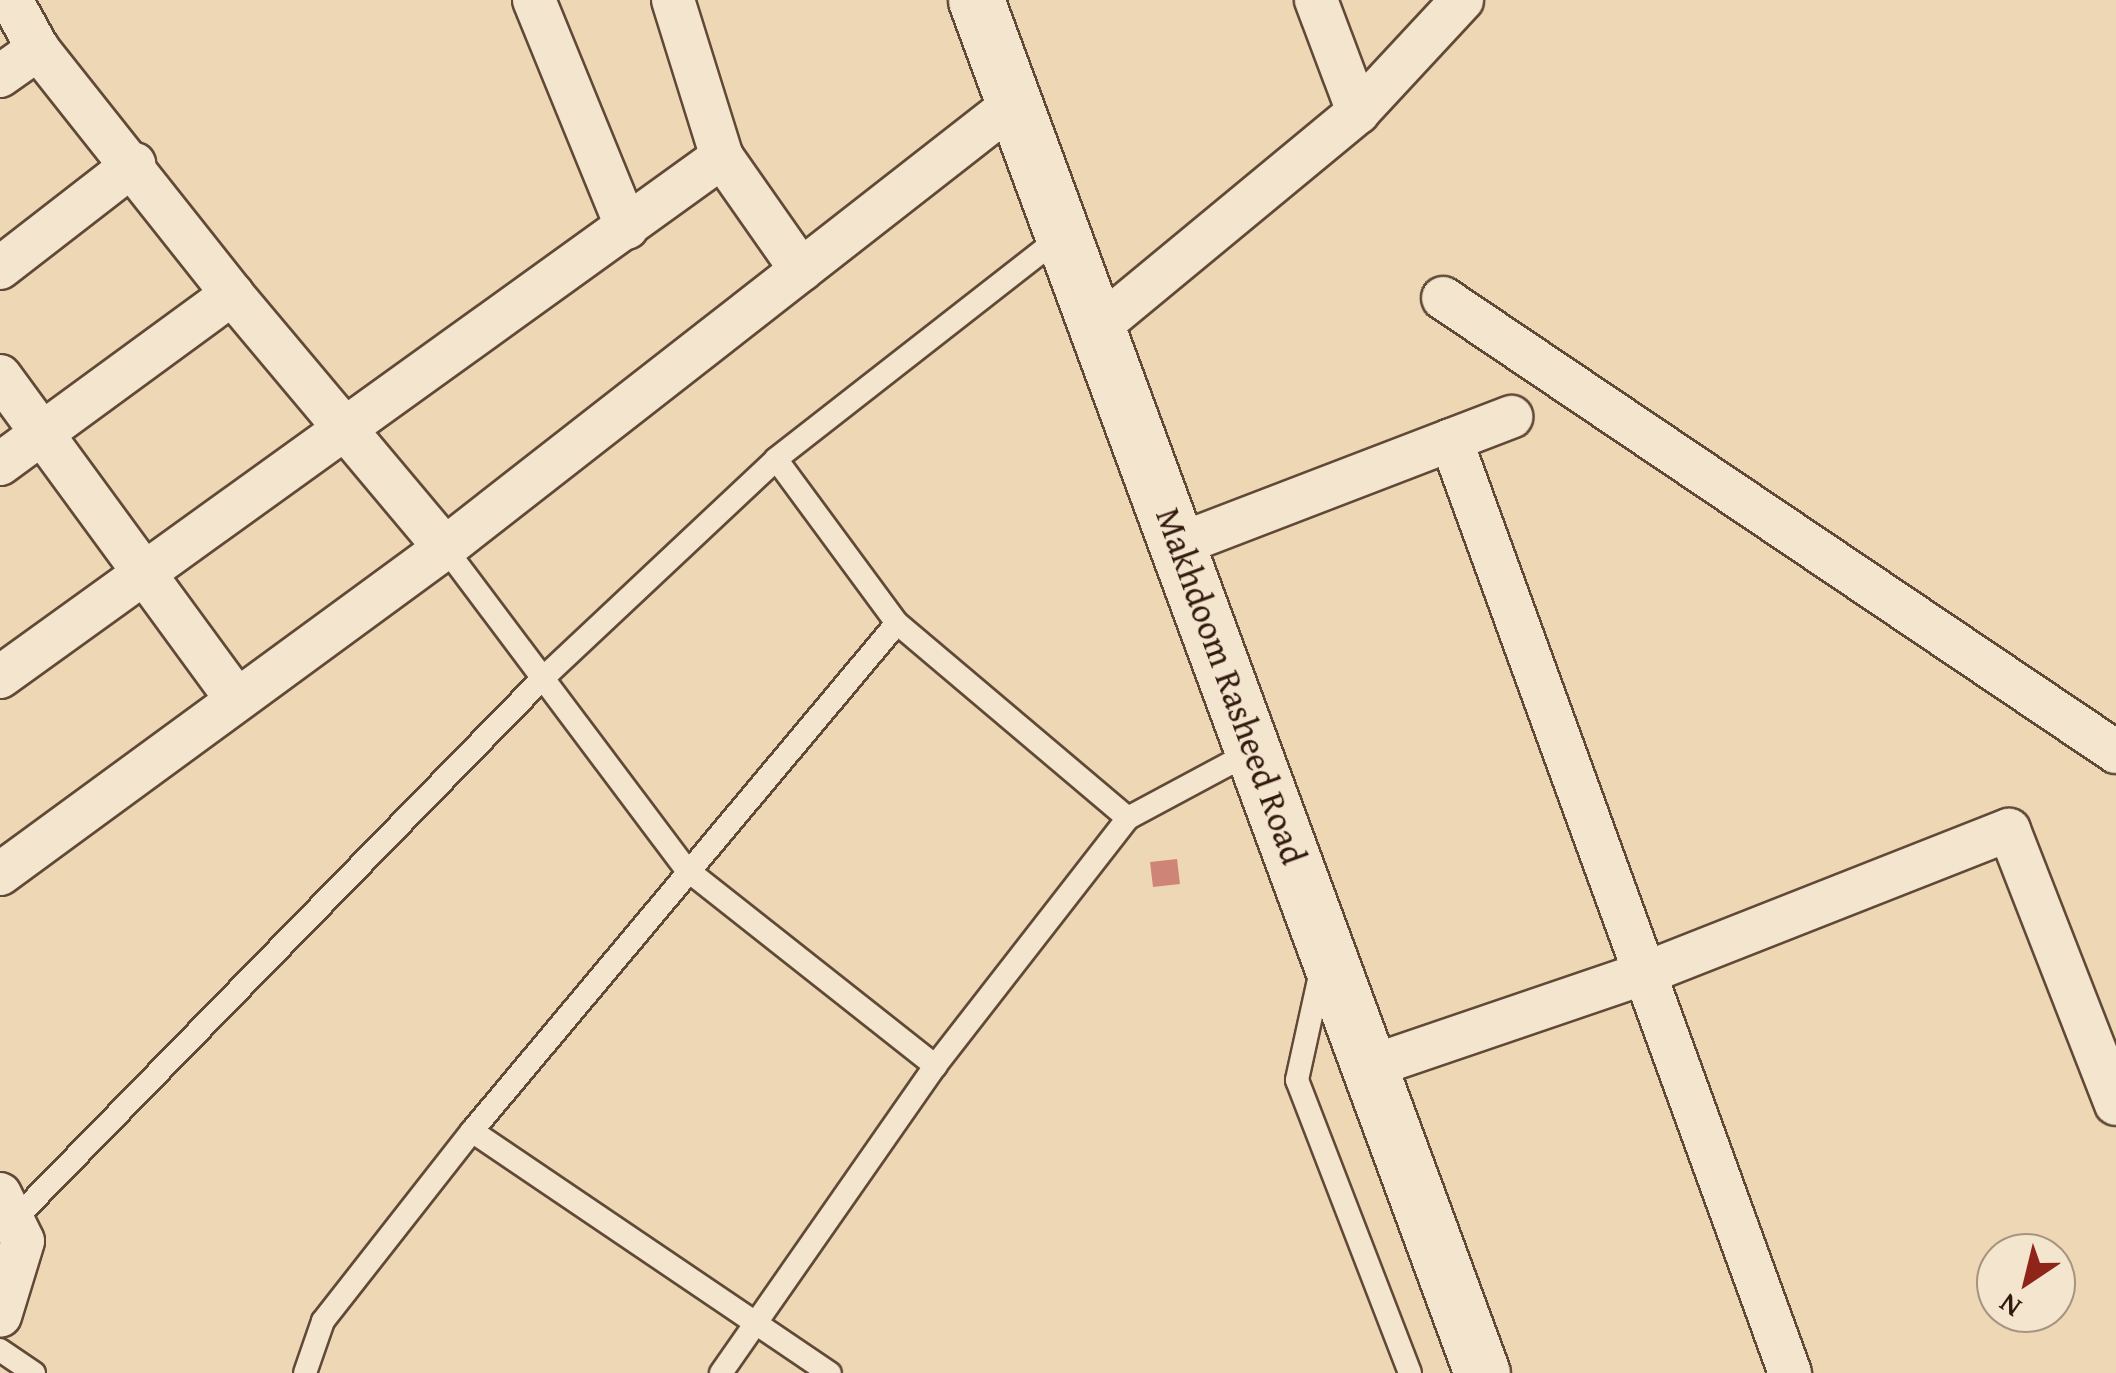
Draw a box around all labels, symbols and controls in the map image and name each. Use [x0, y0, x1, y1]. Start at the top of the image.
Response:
street label: Makhdoom Rasheed Road [1147, 502, 1315, 870]
north arrow [1976, 1233, 2076, 1333]
text: N [1990, 1284, 2029, 1329]

